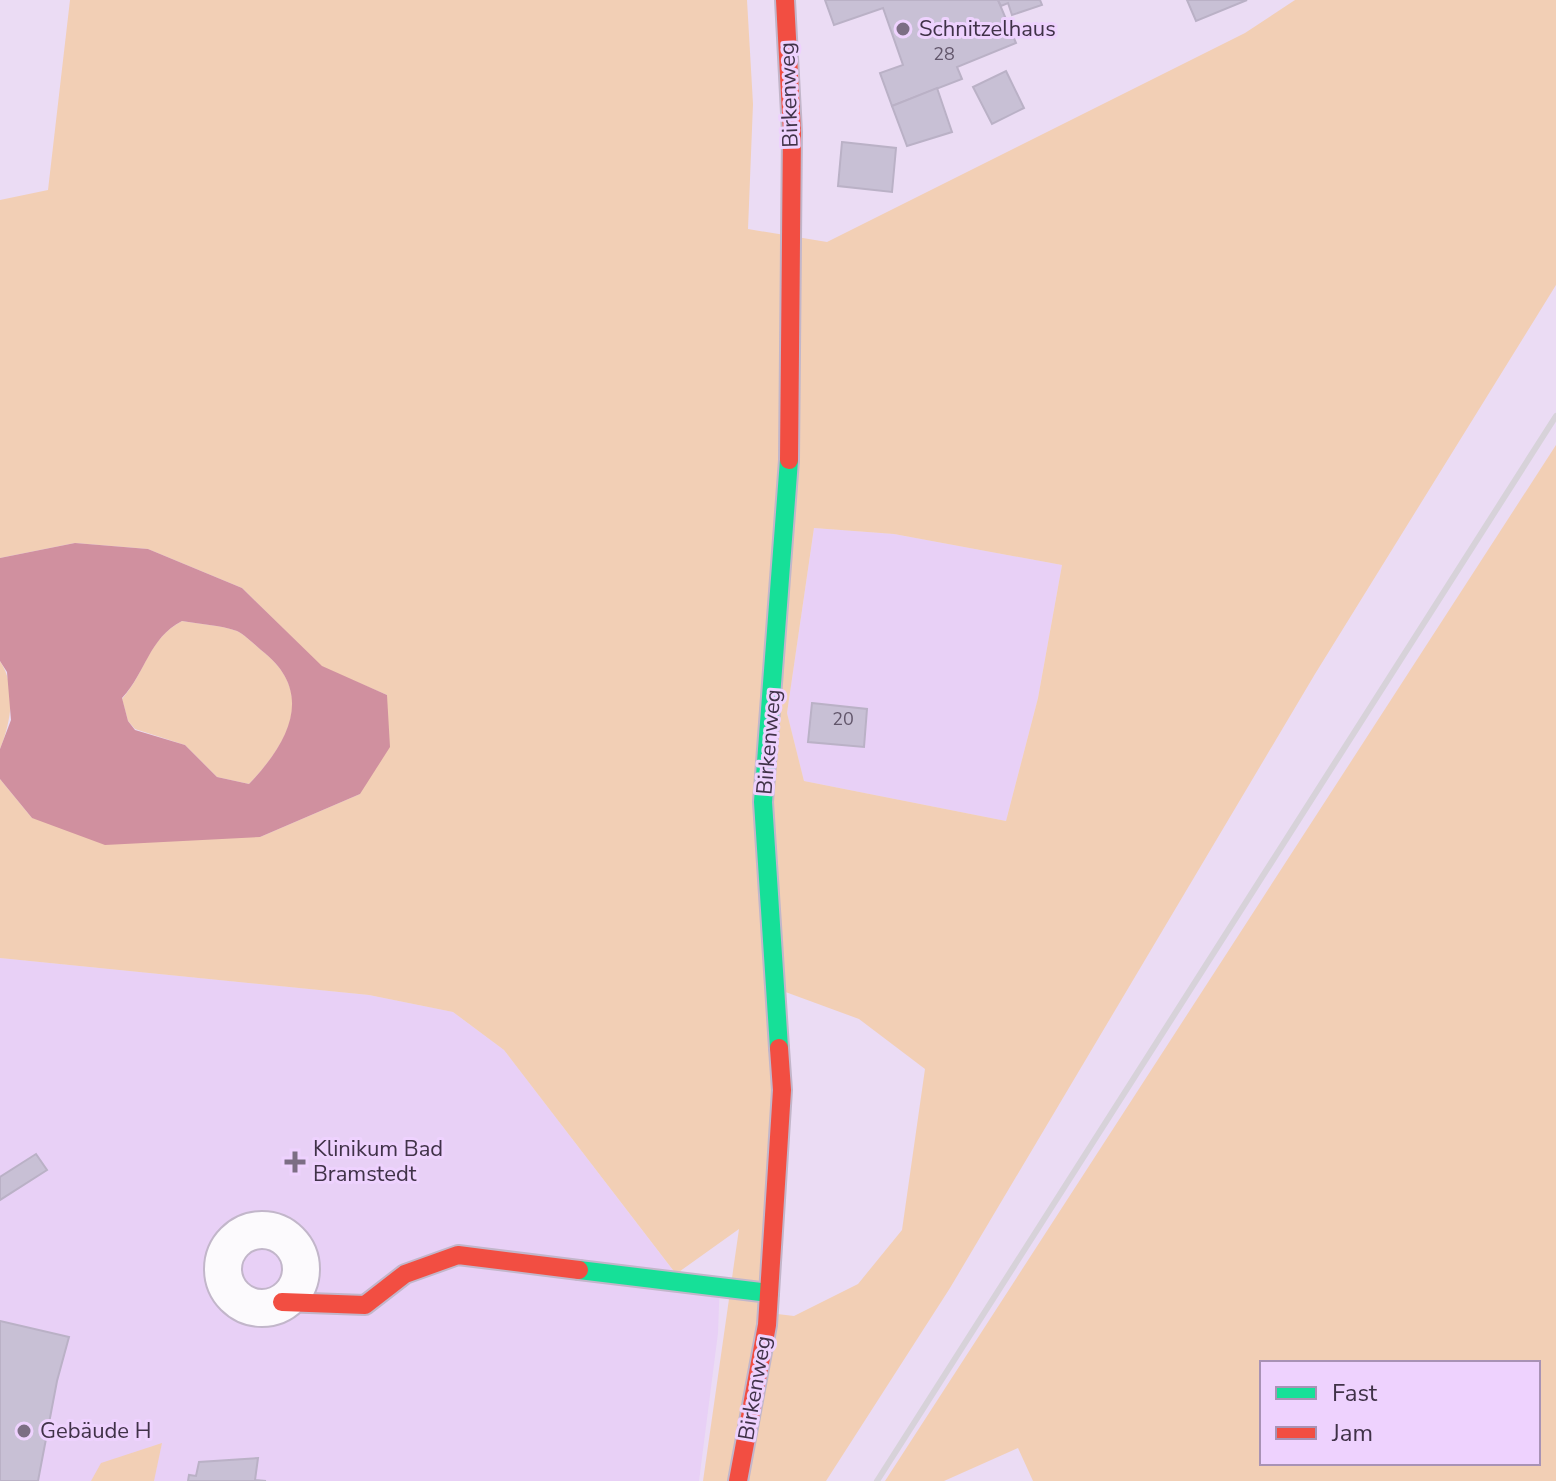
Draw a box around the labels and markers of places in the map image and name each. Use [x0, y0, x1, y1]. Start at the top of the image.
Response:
place label: Schnitzelhaus [919, 14, 1056, 44]
marker: Schnitzelhaus [894, 20, 912, 38]
place label: Klinikum Bad Bramstedt [313, 1134, 443, 1189]
marker: Klinikum Bad Bramstedt [284, 1151, 306, 1173]
place label: Gebäude H [40, 1416, 151, 1446]
marker: Gebäude H [15, 1422, 33, 1440]

